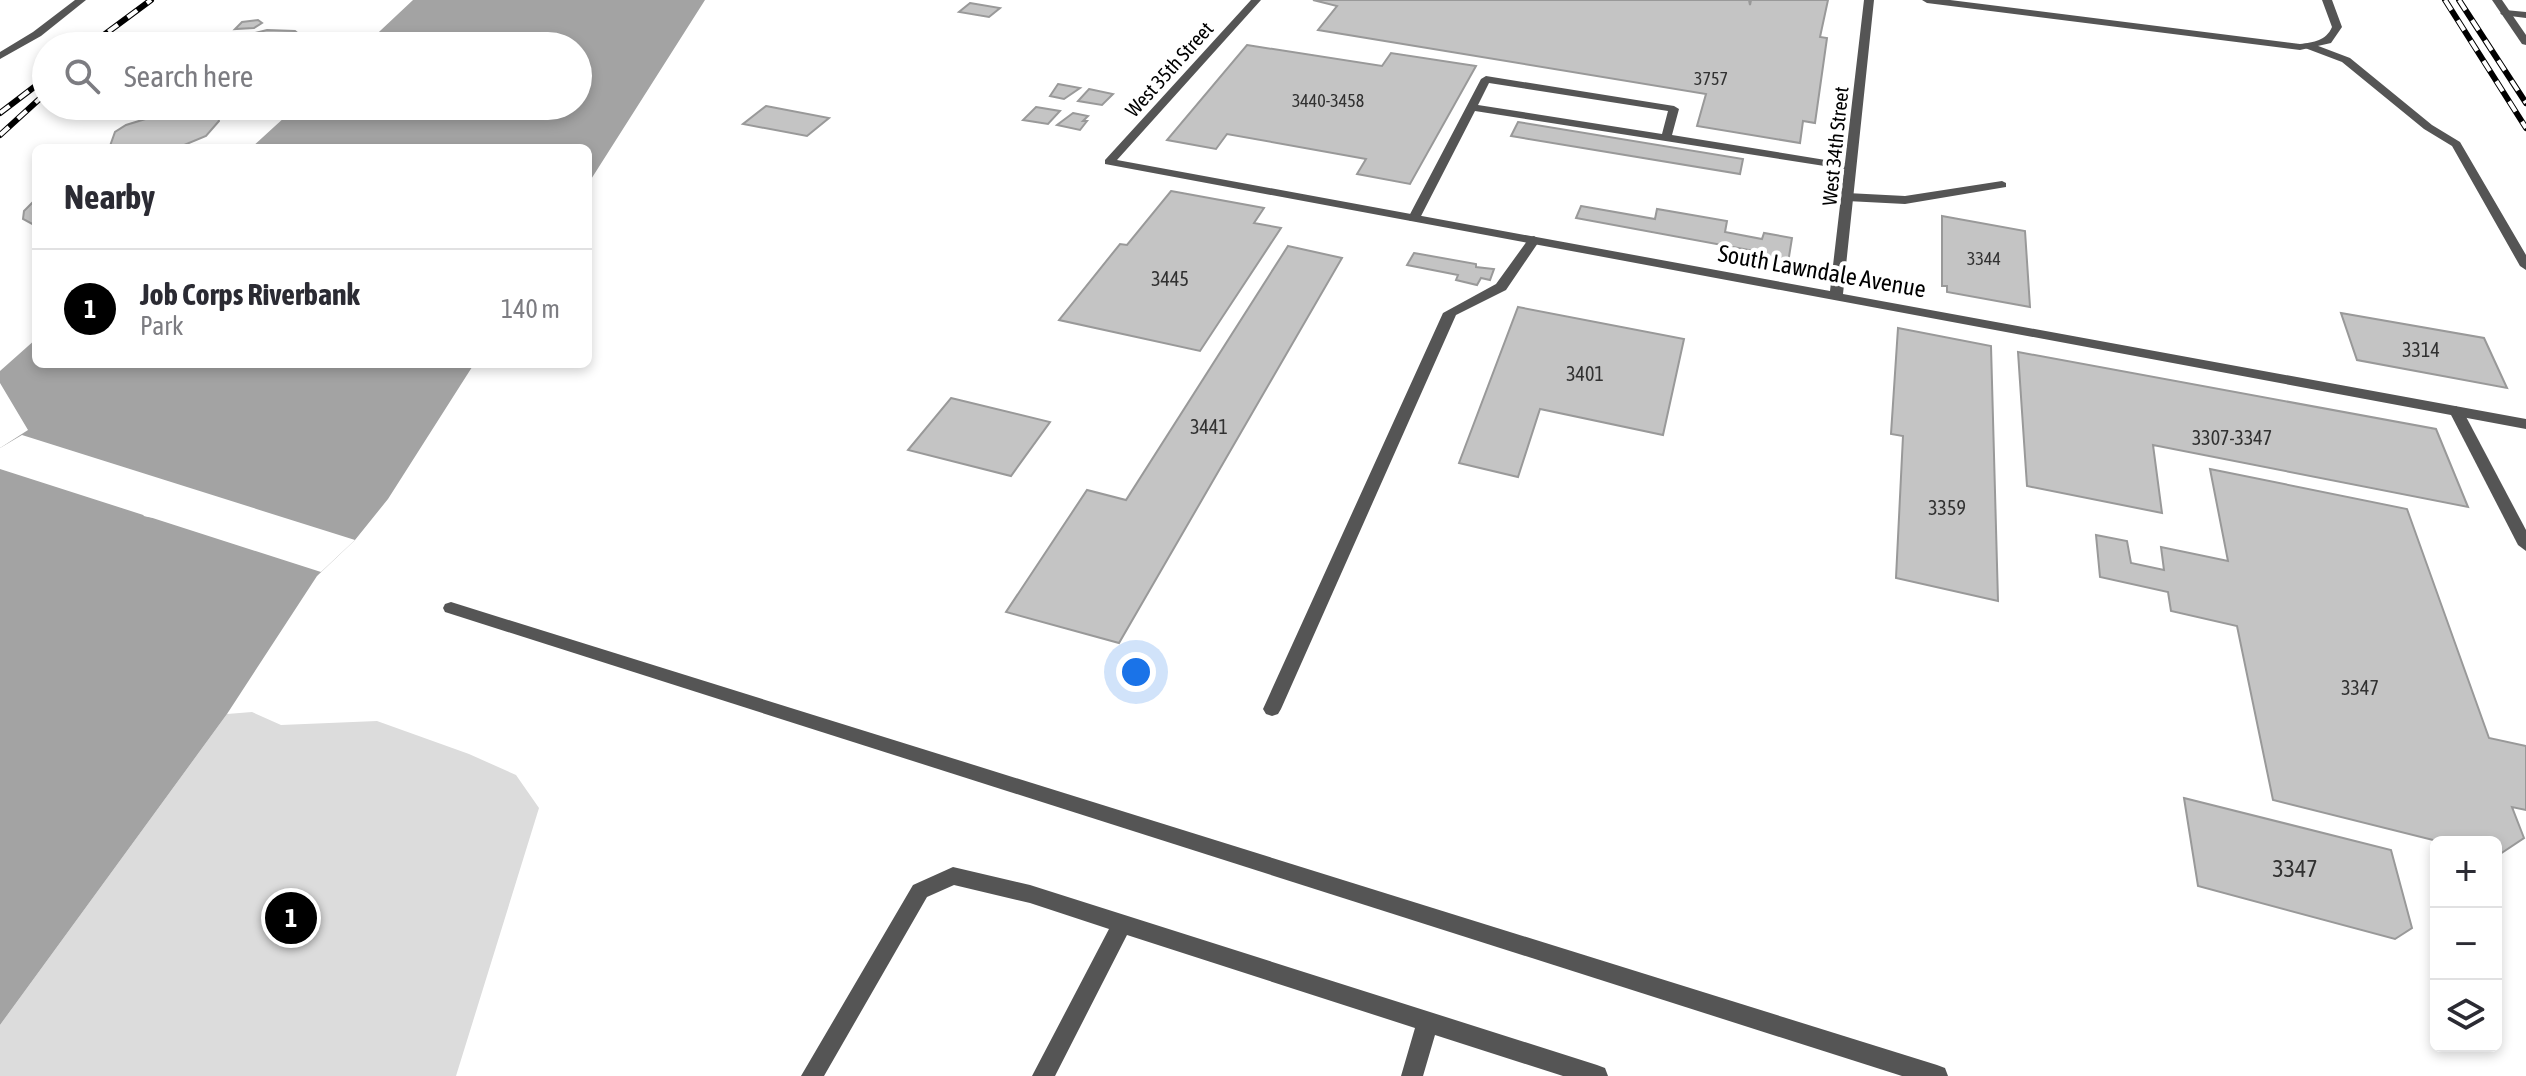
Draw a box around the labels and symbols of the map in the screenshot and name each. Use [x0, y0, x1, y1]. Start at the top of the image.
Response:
street label: West 35th Street [1120, 17, 1218, 121]
house number: 3757 [1694, 68, 1728, 89]
street label: West 34th Street [1817, 85, 1853, 207]
house number: 3440-3458 [1292, 90, 1364, 111]
street label: South Lawndale Avenue [1716, 239, 1928, 303]
house number: 3344 [1967, 248, 2001, 269]
house number: 3445 [1151, 267, 1189, 290]
house number: 3314 [2402, 338, 2440, 361]
house number: 3401 [1566, 362, 1604, 385]
house number: 3441 [1190, 415, 1228, 438]
house number: 3307-3347 [2192, 426, 2272, 449]
house number: 3359 [1928, 496, 1966, 519]
your location [1116, 652, 1156, 692]
house number: 3347 [2341, 676, 2379, 699]
house number: 3347 [2272, 855, 2318, 882]
pin: 1 [265, 888, 317, 948]

